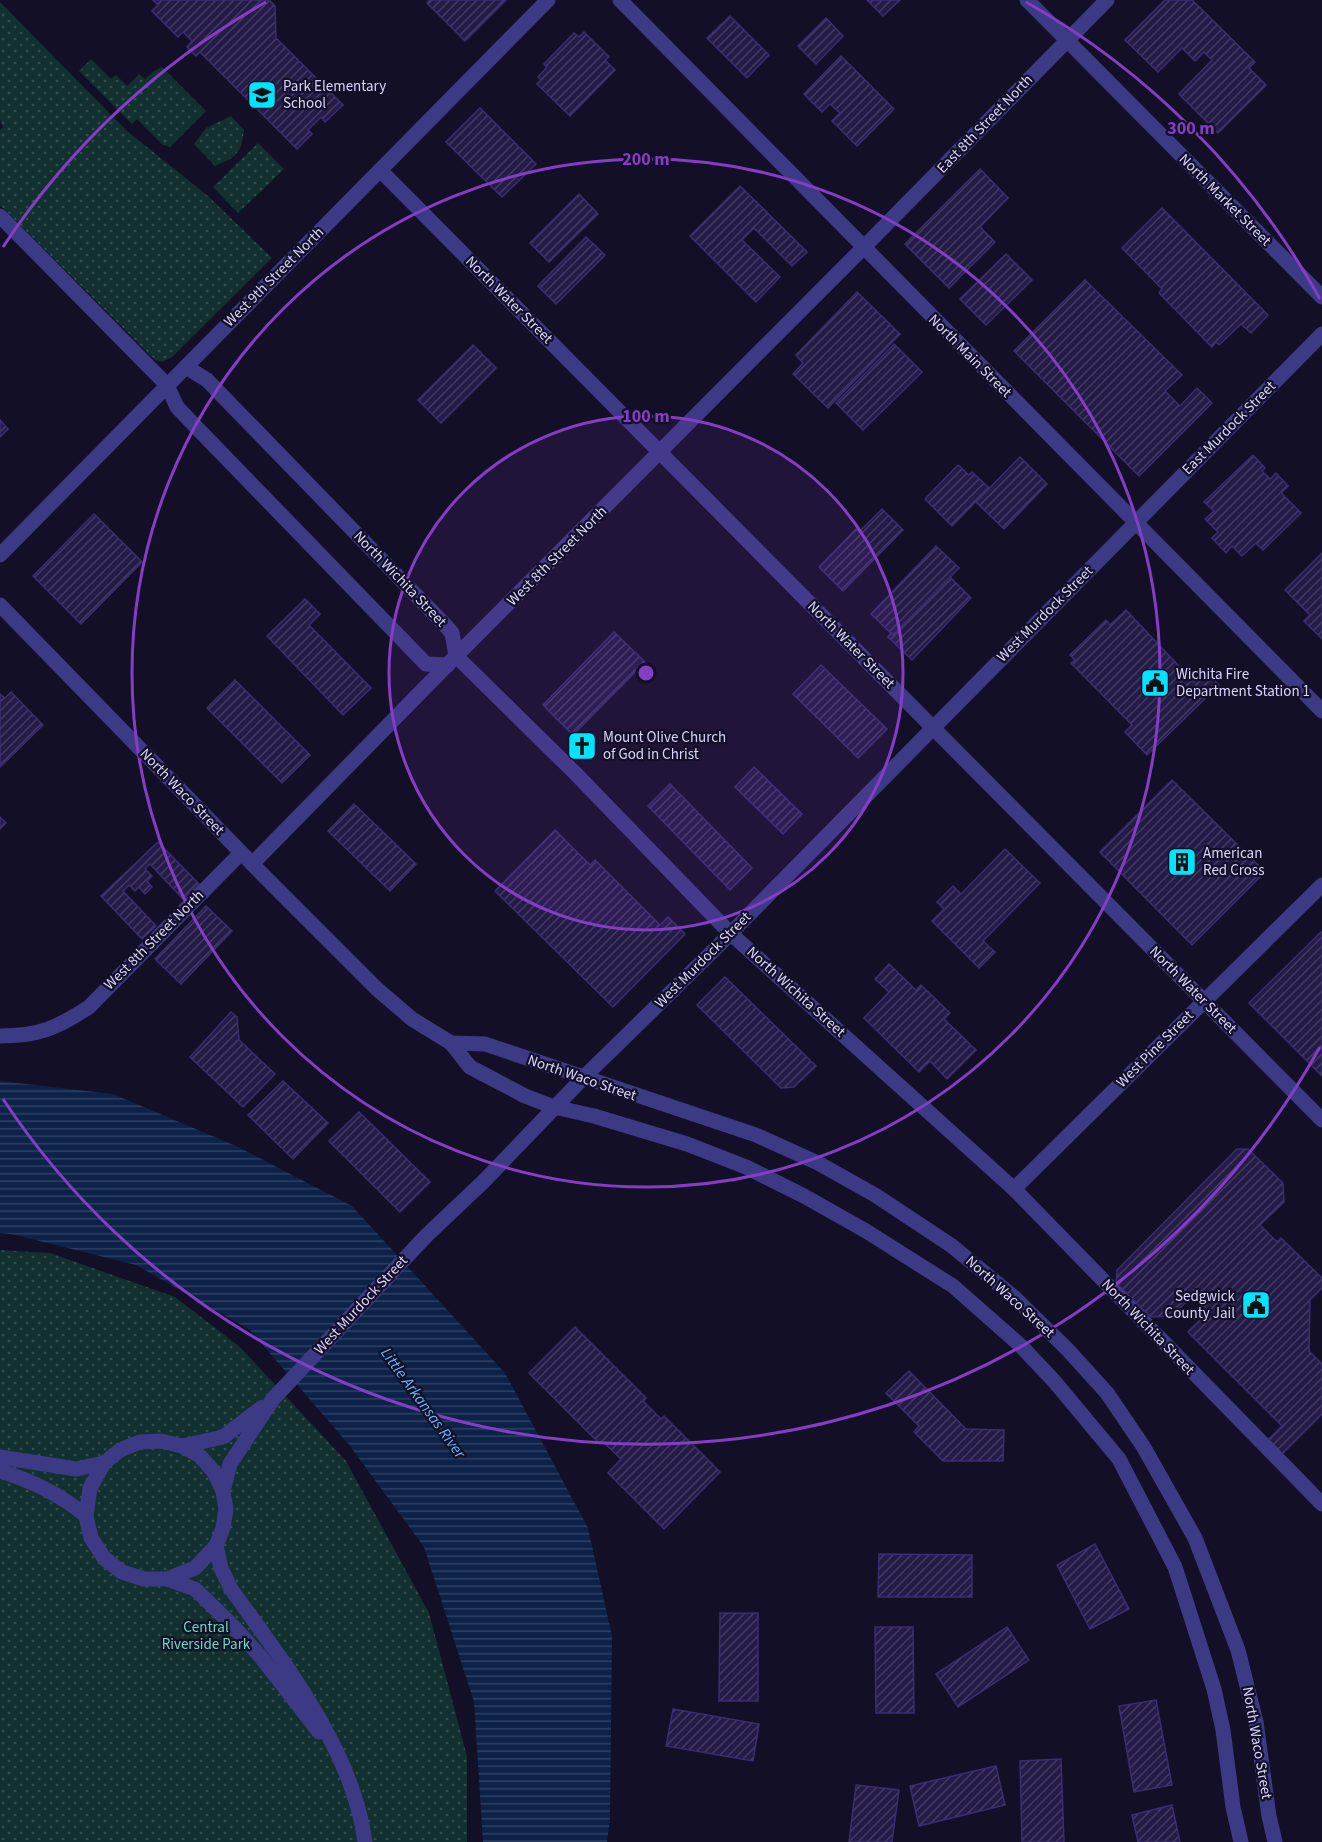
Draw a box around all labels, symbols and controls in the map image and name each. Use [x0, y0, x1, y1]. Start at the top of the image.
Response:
street label: East 8th Street North [932, 70, 1038, 178]
place label: Park Elementary School [283, 76, 386, 114]
school or university icon: Park Elementary School [246, 79, 278, 111]
text: 300 m [1167, 116, 1215, 141]
text: 200 m [622, 147, 670, 172]
street label: North Market Street [1174, 149, 1276, 251]
street label: West 9th Street North [219, 222, 329, 332]
street label: North Water Street [460, 251, 558, 349]
street label: North Main Street [924, 310, 1016, 402]
street label: East Murdock Street [1177, 376, 1281, 480]
text: 100 m [622, 404, 670, 429]
street label: West 8th Street North [502, 501, 612, 611]
street label: North Wichita Street [349, 526, 451, 632]
street label: West Murdock Street [992, 561, 1098, 667]
street label: North Water Street [802, 596, 900, 694]
centre of rings [636, 663, 656, 683]
place label: Wichita Fire Department Station 1 [1176, 664, 1310, 702]
public building icon: Wichita Fire Department Station 1 [1139, 667, 1171, 699]
place label: Mount Olive Church of God in Christ [603, 727, 726, 765]
church icon: Mount Olive Church of God in Christ [566, 730, 598, 762]
street label: North Waco Street [135, 744, 229, 840]
place label: American Red Cross [1203, 843, 1264, 881]
building icon: American Red Cross [1166, 846, 1198, 878]
street label: West 8th Street North [99, 885, 209, 995]
street label: West Murdock Street [650, 907, 756, 1013]
street label: North Water Street [1144, 941, 1242, 1039]
street label: North Wichita Street [742, 942, 850, 1042]
street label: West Pine Street [1112, 1006, 1198, 1092]
street label: North Waco Street [525, 1050, 639, 1106]
street label: West Murdock Street [309, 1251, 413, 1359]
street label: North Waco Street [961, 1251, 1059, 1343]
street label: North Wichita Street [1097, 1274, 1199, 1380]
place label: Sedgwick County Jail [1165, 1286, 1236, 1324]
public building icon: Sedgwick County Jail [1240, 1289, 1272, 1321]
water label: Little Arkansas River [375, 1343, 472, 1464]
park label: Central Riverside Park [162, 1617, 251, 1655]
street label: North Waco Street [1237, 1685, 1277, 1801]

